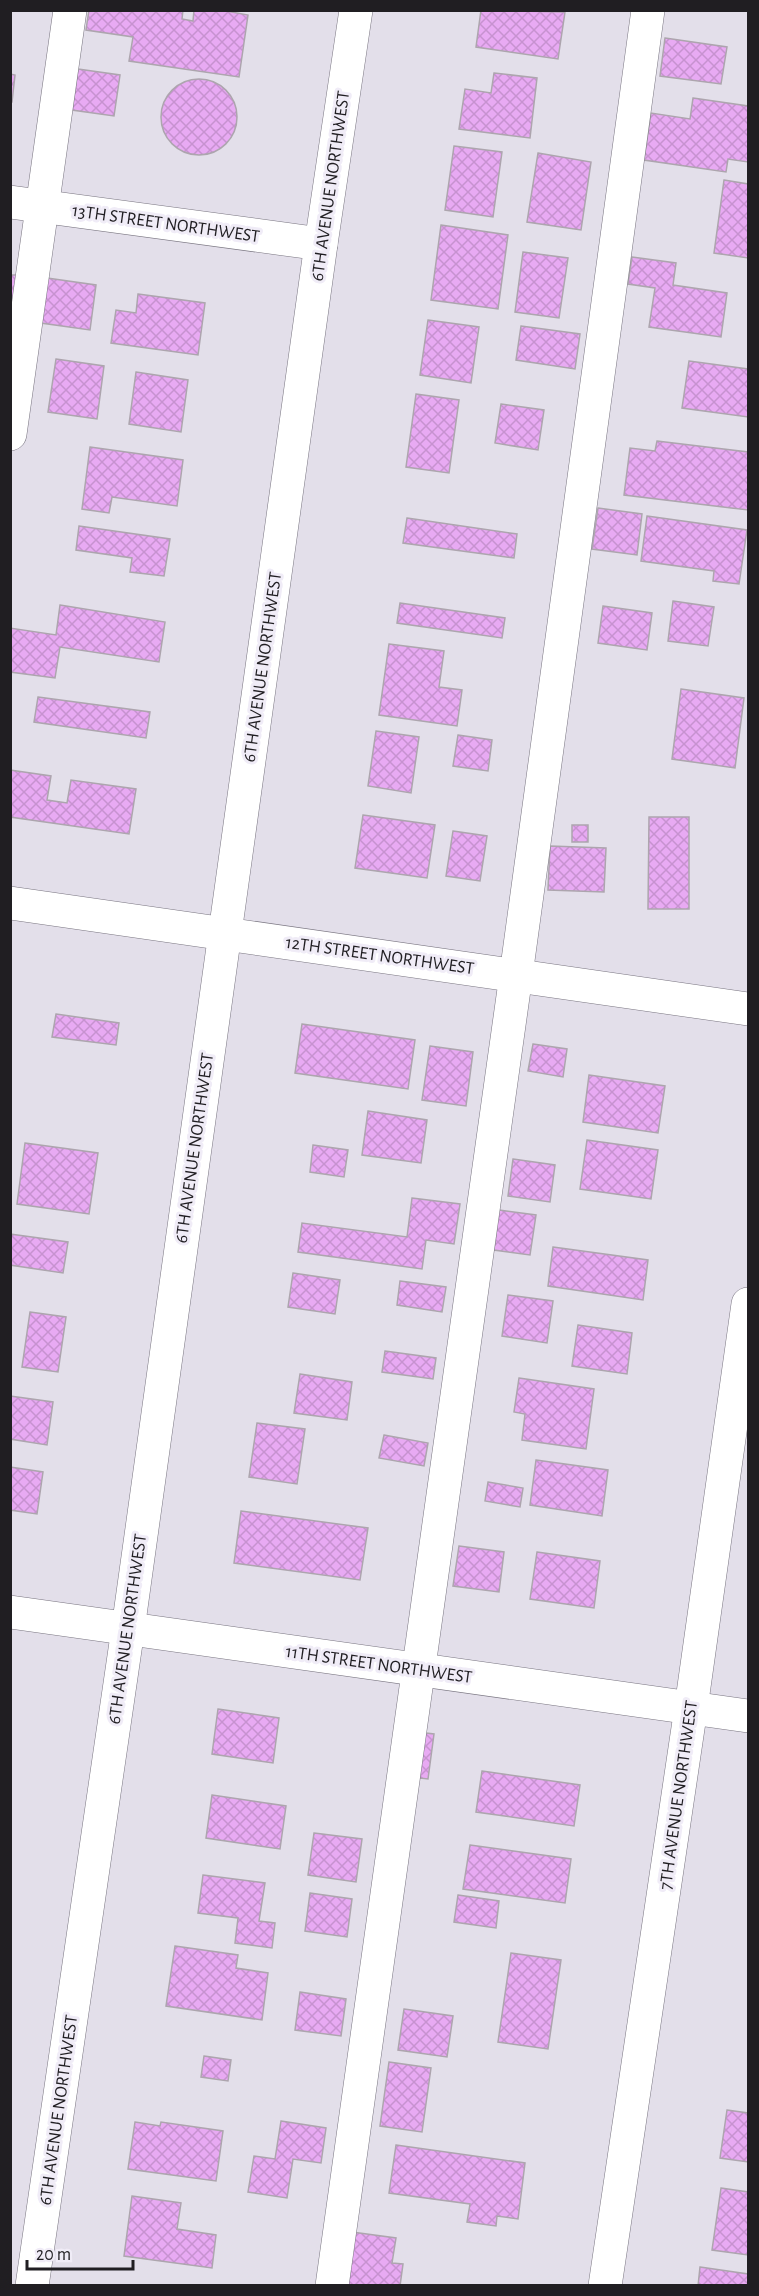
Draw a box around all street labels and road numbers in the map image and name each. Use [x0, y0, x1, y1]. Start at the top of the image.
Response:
street label: 6TH AVENUE NORTHWEST [309, 90, 353, 282]
street label: 13TH STREET NORTHWEST [71, 202, 261, 246]
street label: 6TH AVENUE NORTHWEST [241, 571, 285, 763]
street label: 12TH STREET NORTHWEST [285, 934, 475, 978]
street label: 6TH AVENUE NORTHWEST [173, 1052, 217, 1244]
street label: 6TH AVENUE NORTHWEST [106, 1533, 150, 1725]
street label: 11TH STREET NORTHWEST [285, 1643, 473, 1687]
street label: 7TH AVENUE NORTHWEST [657, 1699, 701, 1891]
street label: 6TH AVENUE NORTHWEST [37, 2014, 81, 2206]

